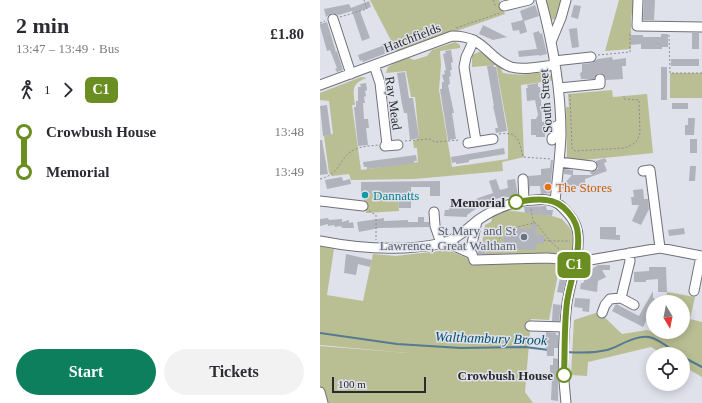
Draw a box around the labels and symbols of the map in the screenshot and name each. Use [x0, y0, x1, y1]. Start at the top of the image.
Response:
street label: Hatchfields [382, 20, 443, 55]
street label: South Street [536, 68, 555, 133]
street label: Ray Mead [382, 75, 405, 131]
place label: The Stores [556, 180, 612, 195]
marker: The Stores [543, 182, 553, 192]
place label: Dannatts [373, 188, 419, 203]
marker: Dannatts [360, 190, 370, 200]
marker: Memorial [508, 194, 524, 210]
place label: Memorial [450, 195, 505, 210]
place label: St Mary and St Lawrence, Great Waltham [380, 223, 516, 253]
marker: St Mary and St Lawrence, Great Waltham [519, 232, 529, 242]
line badge: C1 [556, 252, 592, 278]
north arrow [646, 295, 690, 339]
water label: Walthambury Brook [435, 329, 548, 348]
marker: Crowbush House [556, 367, 572, 383]
place label: Crowbush House [458, 368, 553, 383]
scale bar [332, 375, 426, 394]

